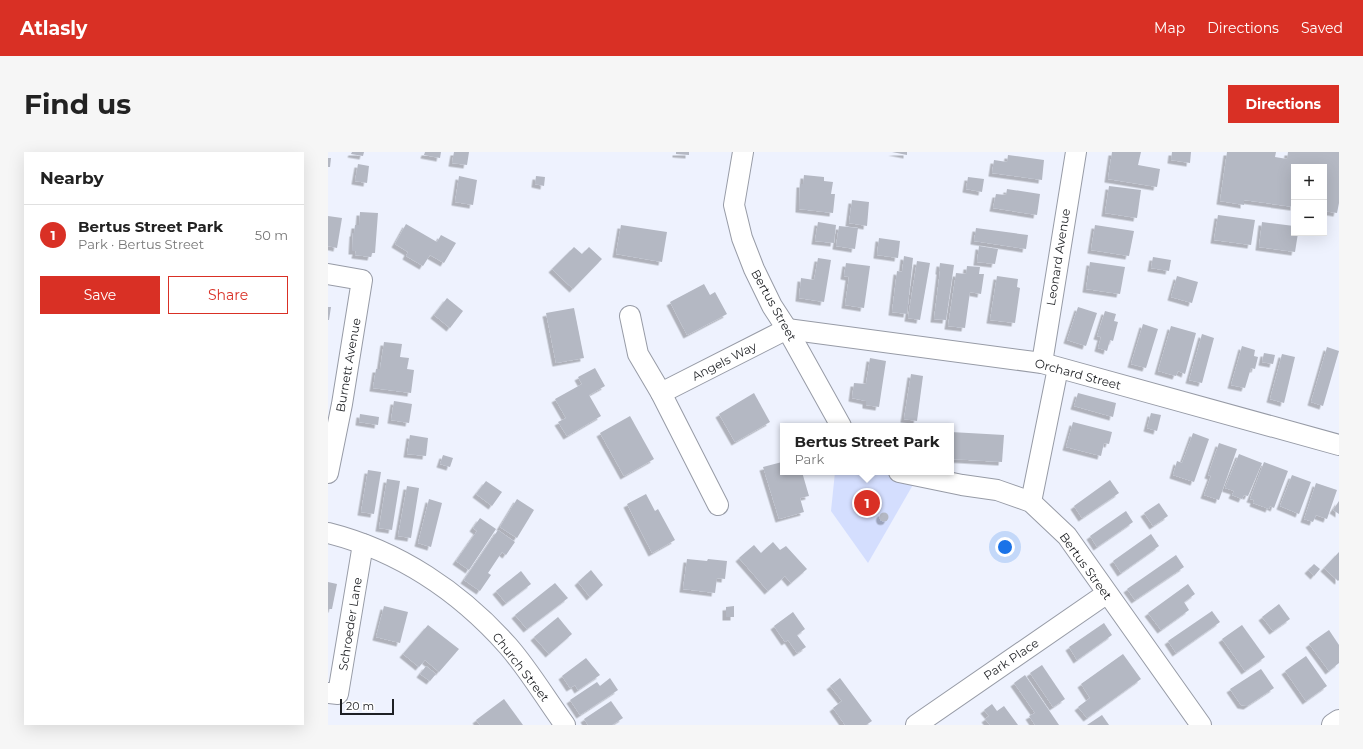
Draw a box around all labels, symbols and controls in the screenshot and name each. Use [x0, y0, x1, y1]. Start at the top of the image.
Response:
text: Atlasly [20, 17, 87, 40]
text: Map [1154, 19, 1185, 37]
text: Directions [1207, 19, 1279, 37]
text: Saved [1301, 19, 1343, 37]
button: Directions [1228, 85, 1339, 123]
text: Find us [24, 87, 131, 121]
map controls [1291, 164, 1327, 236]
button: + [1291, 164, 1327, 200]
text: Nearby [40, 168, 104, 188]
button: − [1291, 200, 1327, 236]
street label: Leonard Avenue [1043, 207, 1073, 307]
text: Bertus Street Park [78, 217, 223, 236]
text: 1 [50, 227, 56, 243]
text: 50 m [255, 227, 288, 243]
text: Park · Bertus Street [78, 236, 204, 252]
street label: Bertus Street [748, 267, 800, 344]
button: Save [40, 276, 160, 314]
button: Share [168, 276, 288, 314]
street label: Burnett Avenue [332, 317, 364, 413]
street label: Angels Way [689, 338, 759, 384]
street label: Orchard Street [1033, 355, 1123, 393]
popup [780, 423, 954, 475]
text: Bertus Street Park [794, 432, 940, 451]
text: Park [794, 451, 824, 467]
pin: 1 [854, 488, 880, 518]
street label: Bertus Street [1057, 529, 1116, 603]
your location [995, 537, 1015, 557]
street label: Schroeder Lane [335, 576, 365, 672]
street label: Church Street [489, 629, 553, 705]
street label: Park Place [981, 635, 1041, 683]
scale bar [340, 697, 394, 716]
text: 20 m [346, 699, 374, 713]

